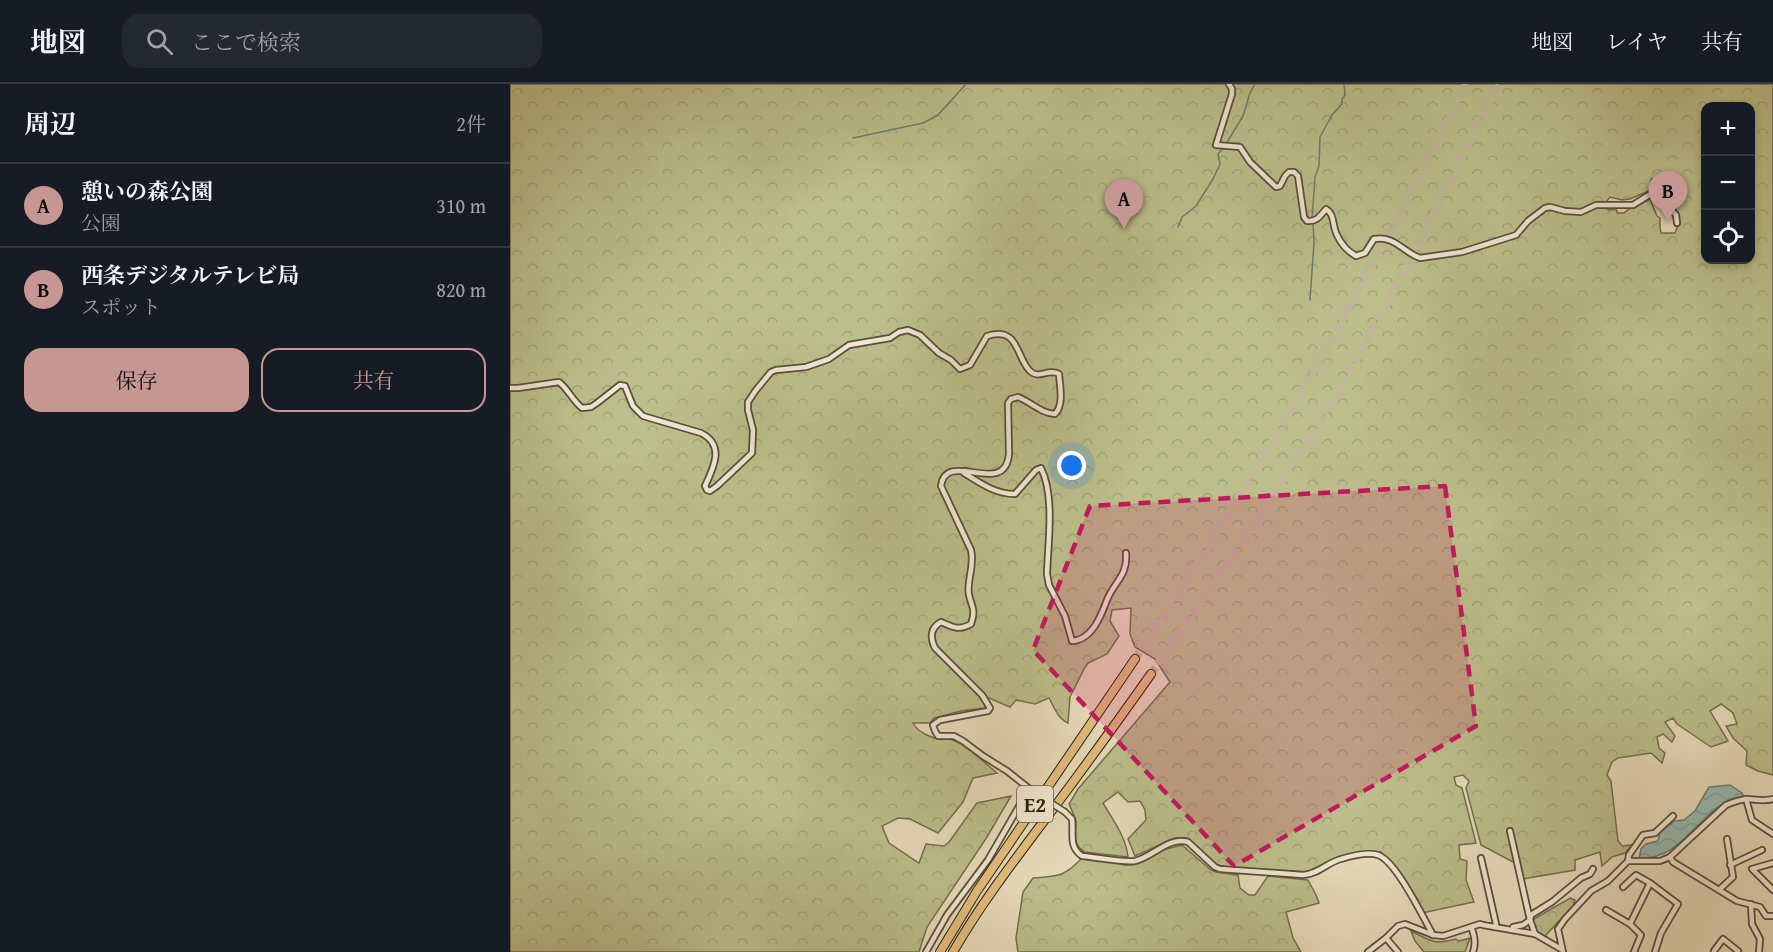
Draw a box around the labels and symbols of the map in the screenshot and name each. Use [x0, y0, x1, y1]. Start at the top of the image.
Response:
pin: B [1648, 172, 1688, 221]
pin: A [1104, 180, 1144, 229]
your location [1057, 451, 1086, 480]
road number: E2 [1017, 786, 1053, 822]

